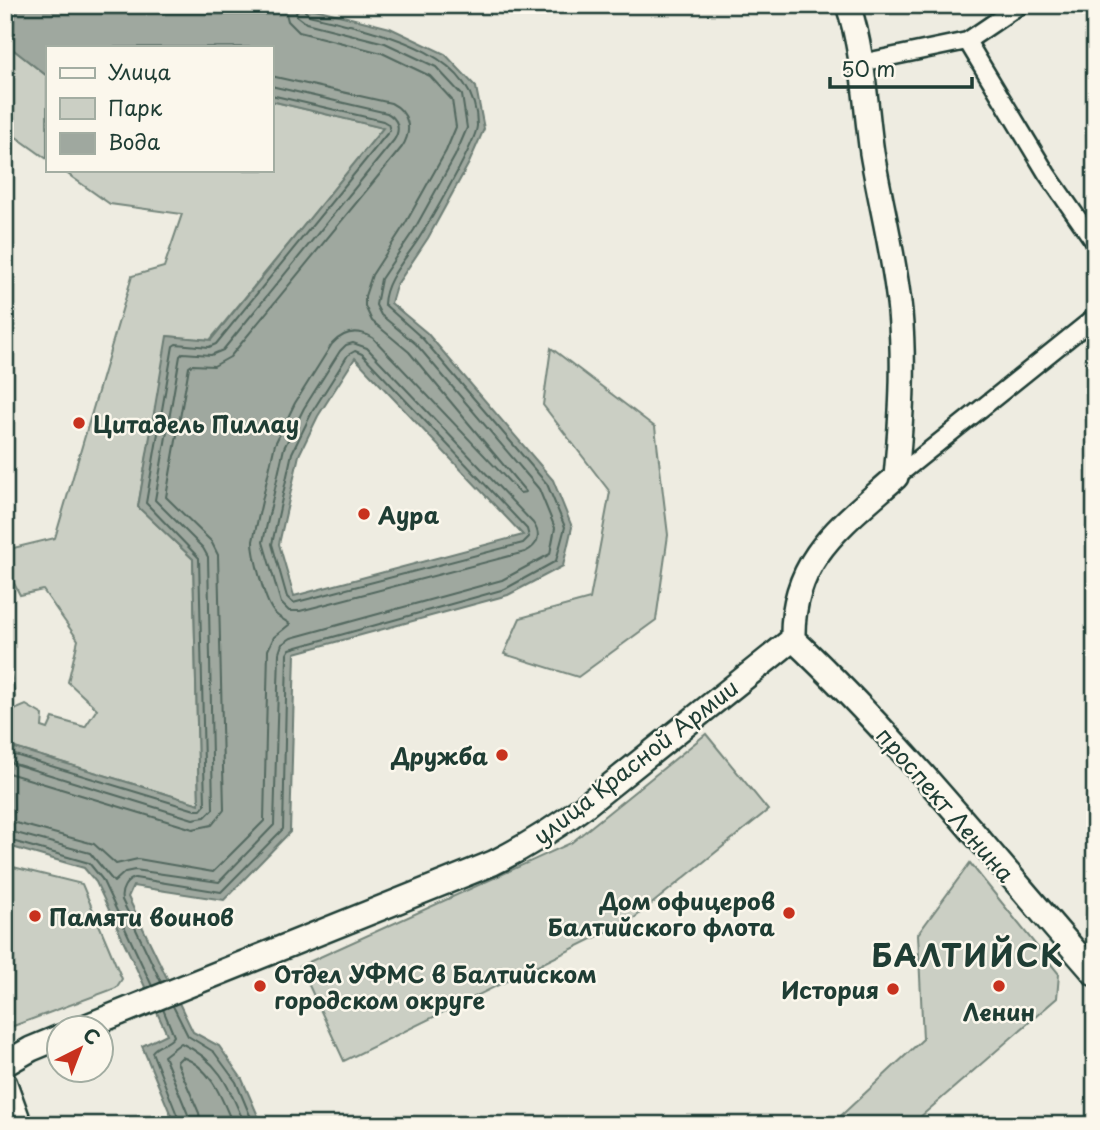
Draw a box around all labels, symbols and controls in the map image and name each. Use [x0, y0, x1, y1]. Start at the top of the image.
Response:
legend [46, 46, 273, 172]
scale bar [830, 46, 972, 90]
text: 50 m [841, 52, 895, 84]
text: Улица [108, 55, 171, 87]
text: Парк [108, 91, 163, 123]
text: Вода [108, 125, 160, 157]
place label: Цитадель Пиллау [93, 406, 299, 441]
marker: Цитадель Пиллау [71, 415, 87, 431]
place label: Аура [377, 497, 440, 532]
marker: Аура [356, 506, 372, 522]
street label: улица Красной Армии [525, 670, 745, 852]
street label: проспект Ленина [869, 719, 1024, 890]
place label: Дружба [390, 738, 488, 773]
marker: Дружба [494, 747, 510, 763]
place label: Дом офицеров Балтийского флота [548, 883, 775, 944]
place label: Памяти воинов [49, 899, 234, 934]
marker: Дом офицеров Балтийского флота [781, 905, 797, 921]
marker: Памяти воинов [27, 908, 43, 924]
district label: БАЛТИЙСК [871, 932, 1065, 977]
place label: Отдел УФМС в Балтийском городском округе [274, 956, 597, 1017]
place label: История [781, 972, 879, 1007]
marker: Отдел УФМС в Балтийском городском округе [252, 978, 268, 994]
marker: Ленин [991, 978, 1007, 994]
marker: История [885, 981, 901, 997]
place label: Ленин [963, 994, 1035, 1029]
north arrow [46, 1014, 116, 1084]
text: С [77, 1020, 107, 1051]

